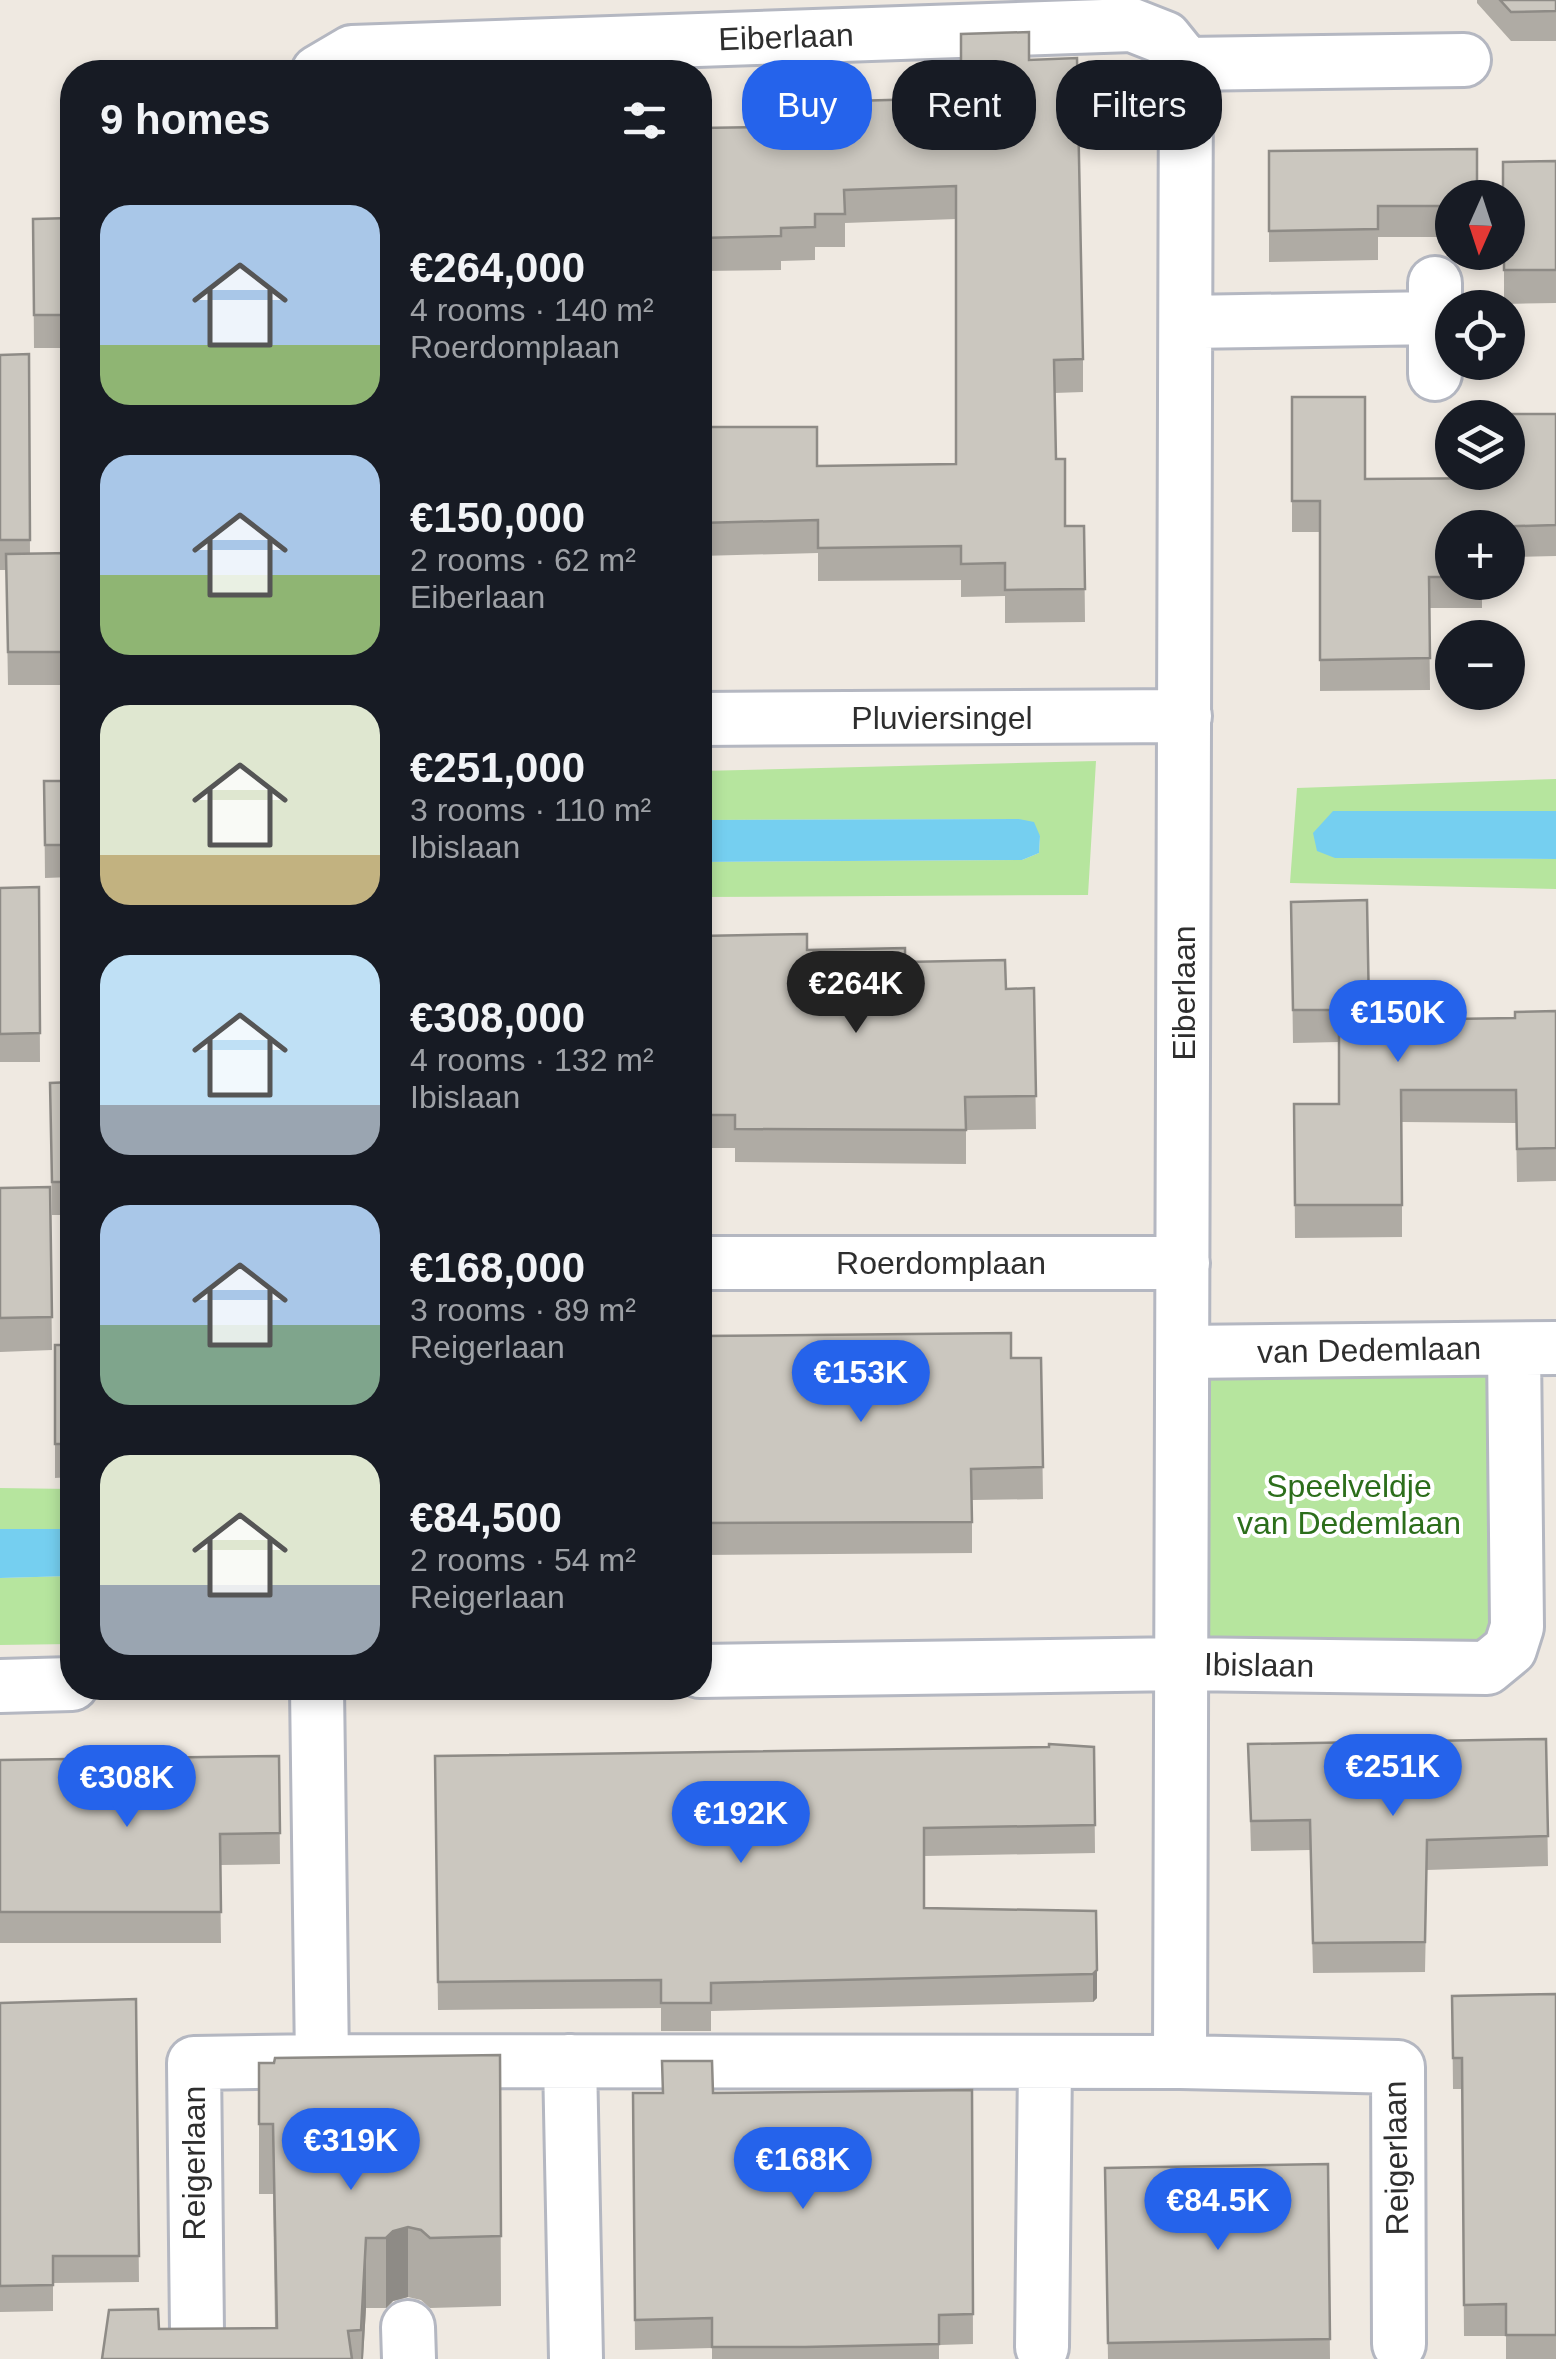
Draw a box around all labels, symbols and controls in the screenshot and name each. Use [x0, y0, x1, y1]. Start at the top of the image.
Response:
street label: Eiberlaan [718, 17, 854, 57]
chip: Buy [742, 60, 872, 150]
chip: Rent [892, 60, 1036, 150]
chip: Filters [1056, 60, 1222, 150]
icon: filters [617, 93, 672, 148]
text: 9 homes [100, 96, 270, 143]
north arrow [1435, 180, 1525, 270]
map controls [1435, 180, 1525, 710]
text: €264,000 [410, 244, 585, 291]
icon: home [180, 245, 300, 365]
button: locate [1435, 290, 1525, 380]
text: 4 rooms · 140 m² [410, 292, 654, 328]
text: Roerdomplaan [410, 329, 620, 365]
button: layers [1435, 400, 1525, 490]
text: €150,000 [410, 494, 585, 541]
icon: home [180, 495, 300, 615]
button: + [1435, 510, 1525, 600]
text: 2 rooms · 62 m² [410, 542, 636, 578]
text: Eiberlaan [410, 579, 545, 615]
button: − [1435, 620, 1525, 710]
street label: Pluviersingel [851, 700, 1033, 736]
text: €251,000 [410, 744, 585, 791]
icon: home [180, 745, 300, 865]
text: 3 rooms · 110 m² [410, 792, 651, 828]
text: Ibislaan [410, 829, 520, 865]
street label: Eiberlaan [1166, 925, 1202, 1061]
pin: €264K [786, 951, 926, 1036]
text: €264K [809, 965, 903, 1001]
pin: €150K [1328, 980, 1468, 1065]
text: €308,000 [410, 994, 585, 1041]
text: €150K [1351, 994, 1445, 1030]
icon: home [180, 995, 300, 1115]
text: 4 rooms · 132 m² [410, 1042, 654, 1078]
text: Ibislaan [410, 1079, 520, 1115]
text: €168,000 [410, 1244, 585, 1291]
icon: home [180, 1245, 300, 1365]
street label: Roerdomplaan [836, 1245, 1046, 1281]
text: 3 rooms · 89 m² [410, 1292, 636, 1328]
text: Reigerlaan [410, 1329, 565, 1365]
street label: van Dedemlaan [1257, 1330, 1481, 1370]
pin: €153K [791, 1340, 931, 1425]
text: €153K [814, 1354, 908, 1390]
park label: Speelveldje van Dedemlaan [1237, 1468, 1461, 1541]
text: €84,500 [410, 1494, 562, 1541]
icon: home [180, 1495, 300, 1615]
text: 2 rooms · 54 m² [410, 1542, 636, 1578]
text: Reigerlaan [410, 1579, 565, 1615]
street label: Ibislaan [1204, 1646, 1314, 1684]
pin: €251K [1323, 1734, 1463, 1819]
pin: €308K [57, 1745, 197, 1830]
text: €251K [1346, 1748, 1440, 1784]
text: €308K [80, 1759, 174, 1795]
pin: €192K [671, 1781, 811, 1866]
text: €192K [694, 1795, 788, 1831]
street label: Reigerlaan [1377, 2080, 1415, 2236]
street label: Reigerlaan [176, 2086, 212, 2240]
pin: €319K [281, 2108, 421, 2193]
text: €319K [304, 2122, 398, 2158]
pin: €168K [733, 2127, 873, 2212]
text: €168K [756, 2141, 850, 2177]
pin: €84.5K [1137, 2168, 1299, 2253]
text: €84.5K [1166, 2182, 1270, 2218]

